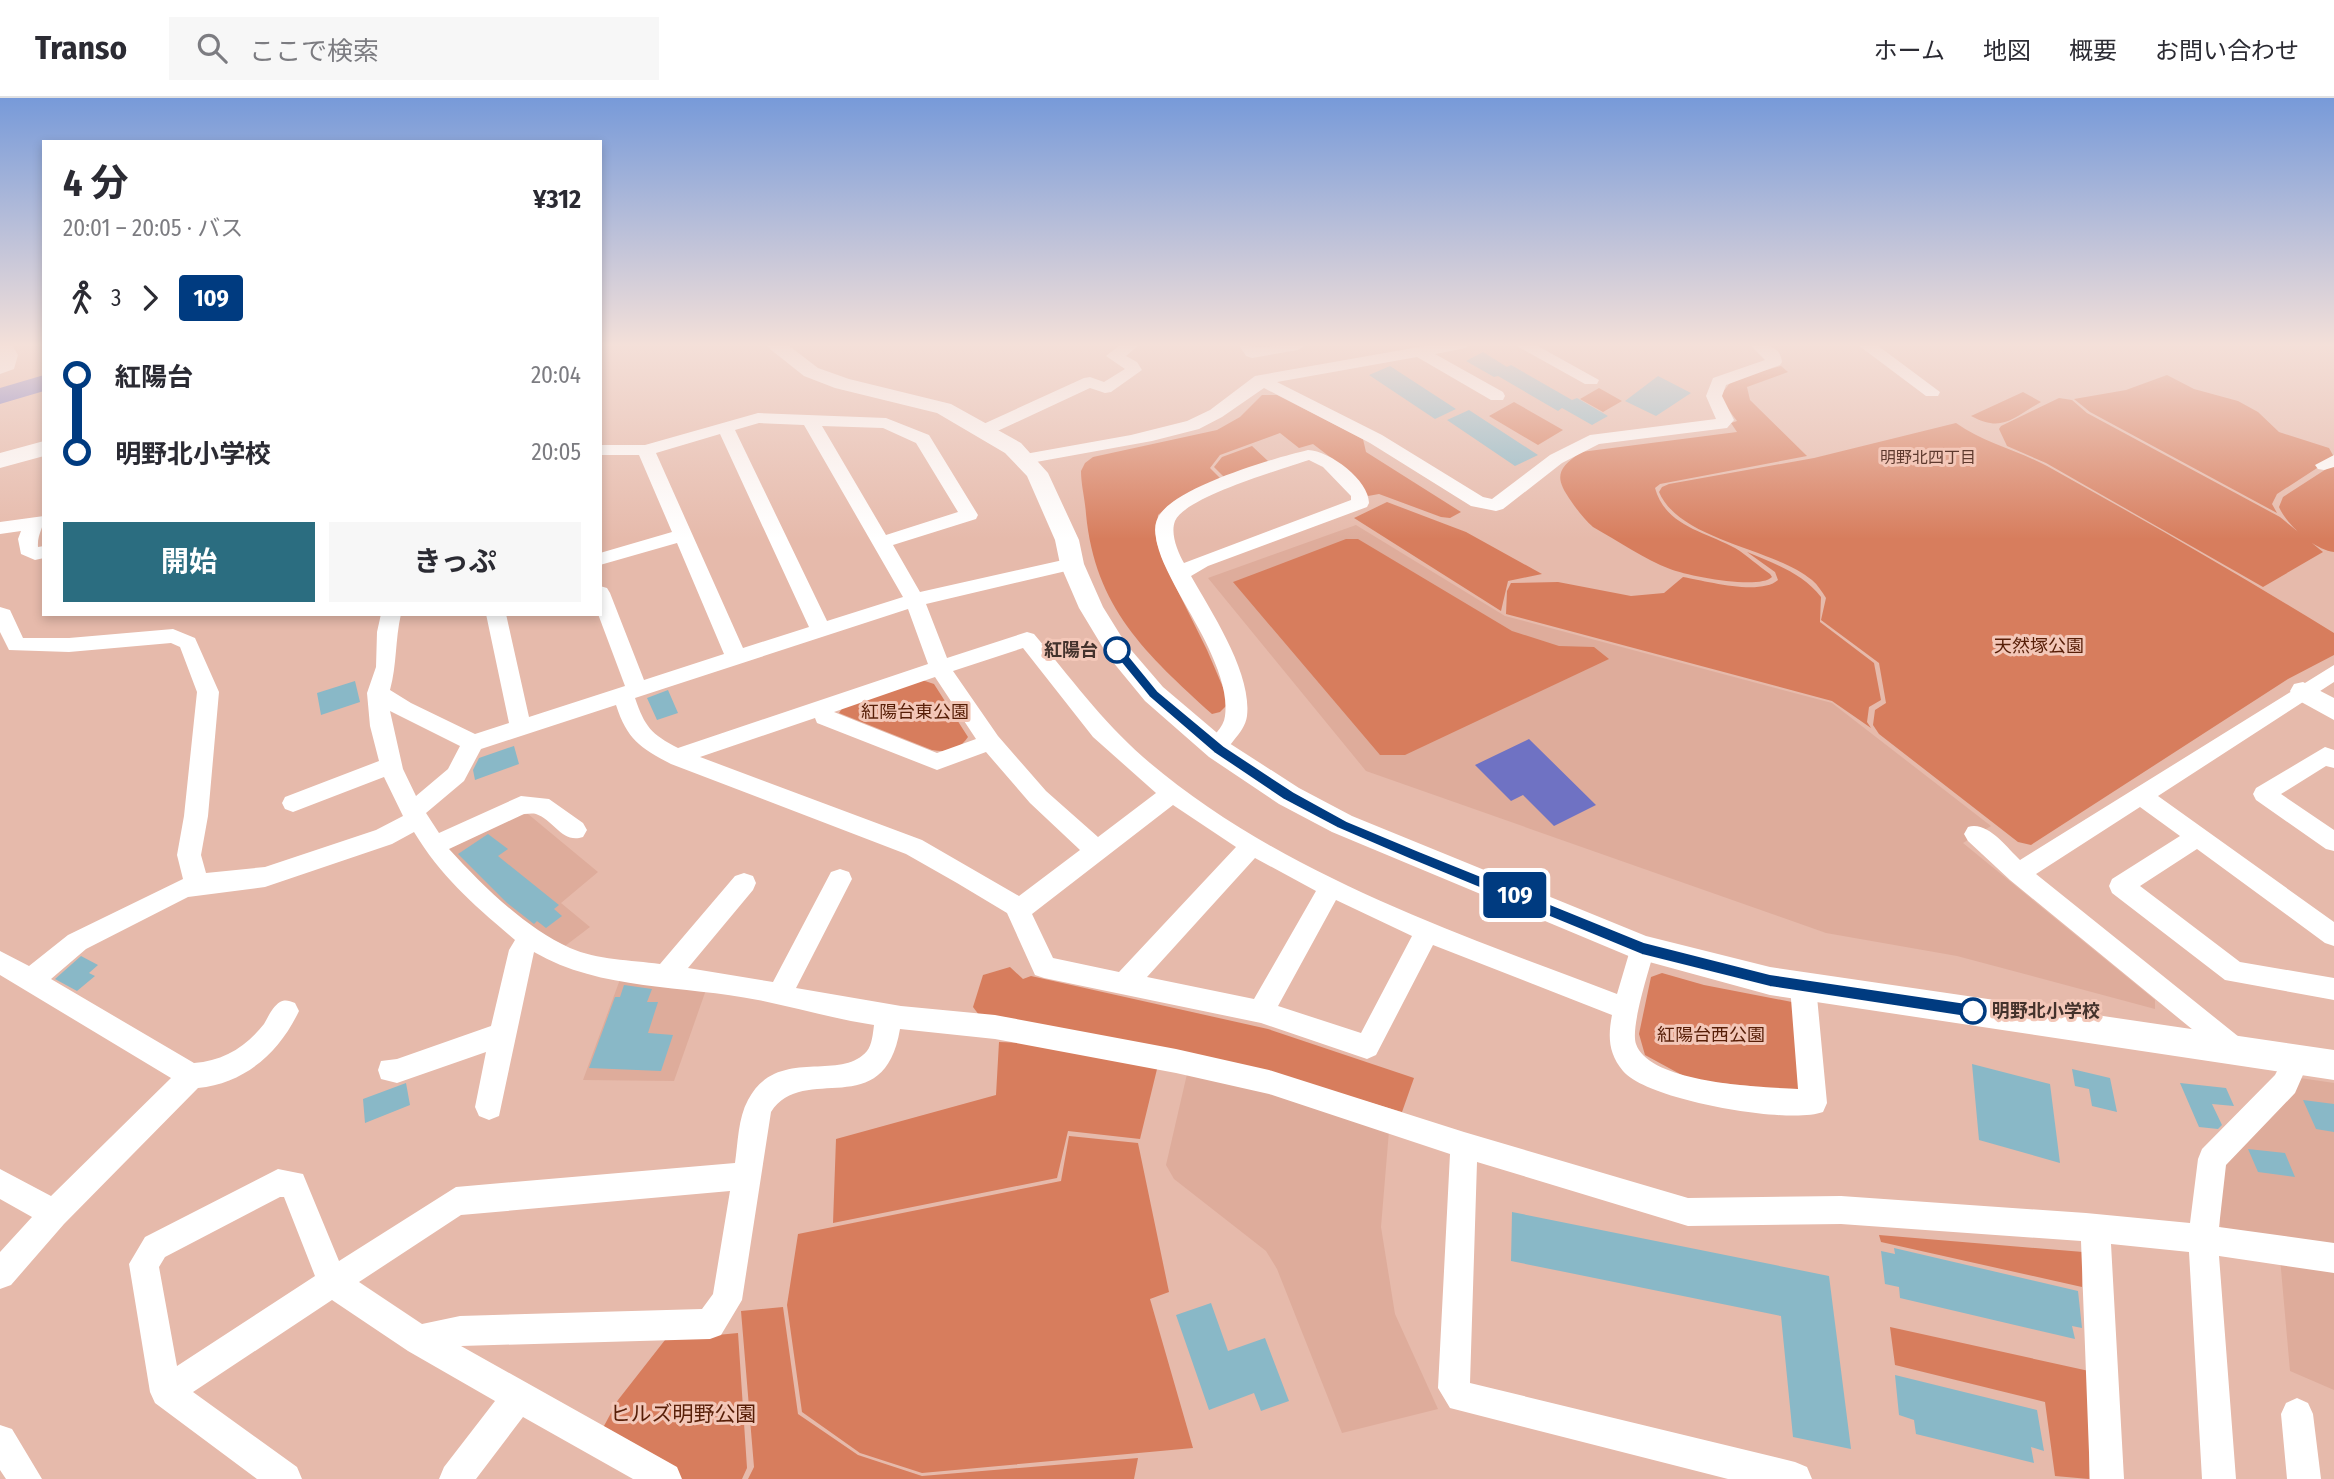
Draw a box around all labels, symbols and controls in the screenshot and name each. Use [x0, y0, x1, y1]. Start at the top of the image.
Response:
search box [169, 17, 659, 80]
text: Transo [35, 28, 127, 68]
icon: search [193, 29, 231, 67]
text: ここで検索 [249, 36, 379, 67]
text: ホーム [1874, 37, 1945, 65]
text: 地図 [1983, 37, 2031, 65]
text: 概要 [2069, 37, 2117, 65]
text: お問い合わせ [2155, 37, 2299, 65]
text: 4 分 [63, 160, 128, 206]
text: ¥312 [533, 184, 581, 215]
text: 20:01 – 20:05 · バス [63, 214, 243, 242]
icon: walk [63, 279, 101, 317]
icon: forward [131, 279, 169, 317]
text: 3 [111, 284, 121, 312]
text: 109 [193, 284, 229, 312]
text: 20:04 [531, 361, 581, 389]
text: 紅陽台 [115, 362, 193, 393]
text: 20:05 [531, 438, 581, 466]
text: 明野北小学校 [115, 439, 271, 470]
district label: 明野北四丁目 [1880, 448, 1976, 467]
button: 開始 [63, 522, 315, 602]
button: きっぷ [329, 522, 581, 602]
park label: 天然塚公園 [1994, 635, 2084, 657]
marker: 紅陽台 [1104, 637, 1130, 663]
place label: 紅陽台 [1044, 639, 1098, 661]
park label: 紅陽台東公園 [861, 701, 969, 723]
line badge: 109 [1475, 872, 1555, 918]
text: 109 [1497, 881, 1533, 909]
marker: 明野北小学校 [1960, 998, 1986, 1024]
place label: 明野北小学校 [1992, 1000, 2100, 1022]
park label: 紅陽台西公園 [1657, 1024, 1765, 1046]
park label: ヒルズ明野公園 [610, 1401, 757, 1427]

